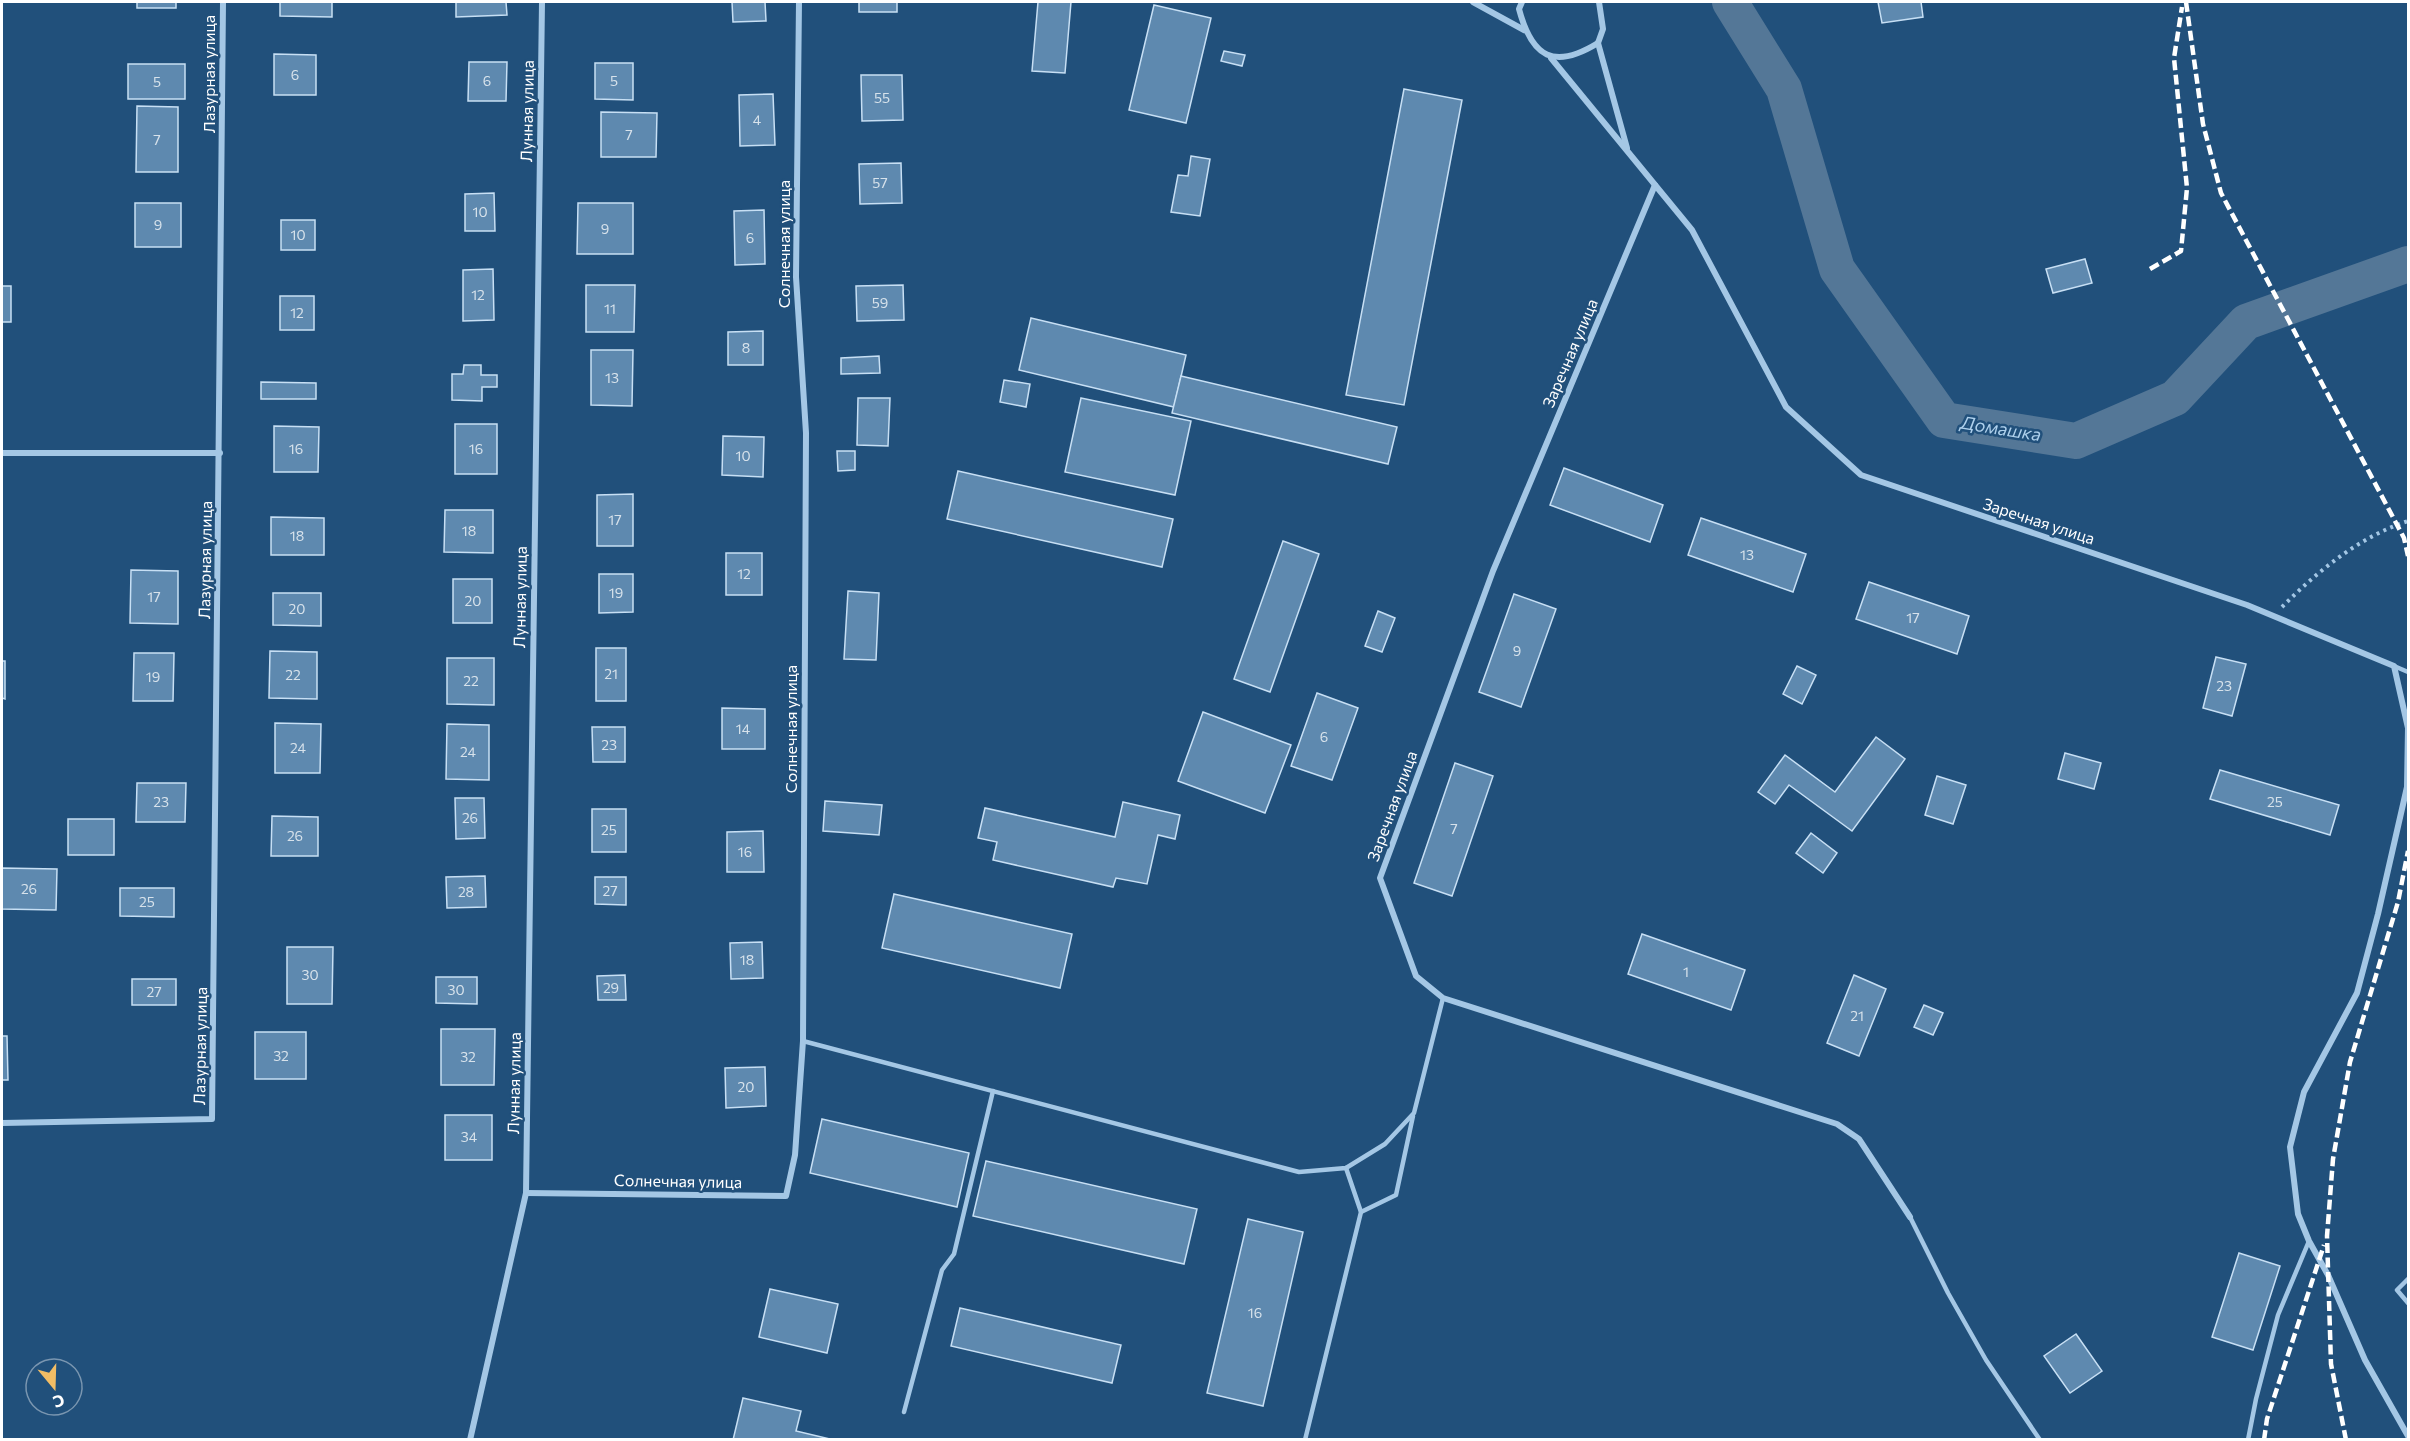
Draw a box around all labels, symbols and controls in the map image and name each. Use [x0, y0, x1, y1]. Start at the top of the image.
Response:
street label: Лазурная улица [199, 15, 218, 133]
street label: Лунная улица [516, 60, 537, 162]
house number: 6 [291, 66, 299, 83]
house number: 6 [483, 72, 491, 89]
house number: 5 [610, 72, 618, 89]
house number: 5 [153, 73, 161, 90]
house number: 55 [874, 89, 890, 106]
house number: 4 [753, 111, 762, 128]
house number: 7 [625, 126, 633, 143]
house number: 7 [153, 131, 161, 148]
house number: 57 [872, 174, 888, 191]
street label: Солнечная улица [774, 180, 793, 308]
house number: 10 [472, 203, 488, 220]
house number: 9 [154, 216, 162, 233]
house number: 9 [601, 220, 609, 237]
house number: 10 [290, 226, 306, 243]
house number: 6 [746, 229, 754, 246]
house number: 12 [471, 286, 485, 303]
house number: 59 [872, 294, 888, 311]
street label: Заречная улица [1538, 296, 1601, 410]
house number: 11 [604, 300, 616, 317]
house number: 12 [290, 304, 304, 321]
house number: 8 [742, 339, 750, 356]
house number: 13 [605, 369, 619, 386]
water label: Домашка [1958, 411, 2043, 445]
house number: 16 [289, 440, 303, 457]
house number: 16 [469, 440, 483, 457]
house number: 10 [735, 447, 751, 464]
street label: Заречная улица [1981, 494, 2097, 548]
street label: Лазурная улица [194, 501, 215, 619]
house number: 17 [608, 511, 622, 528]
house number: 18 [462, 522, 476, 539]
house number: 18 [290, 527, 304, 544]
street label: Лунная улица [509, 546, 530, 648]
house number: 13 [1740, 546, 1754, 563]
house number: 12 [737, 565, 751, 582]
house number: 19 [609, 584, 623, 601]
house number: 17 [147, 588, 161, 605]
house number: 20 [465, 592, 481, 609]
house number: 20 [289, 600, 305, 617]
house number: 17 [1906, 609, 1920, 626]
house number: 9 [1513, 642, 1521, 659]
house number: 21 [604, 665, 618, 682]
street label: Солнечная улица [781, 665, 800, 793]
house number: 22 [285, 666, 301, 683]
house number: 19 [146, 668, 160, 685]
house number: 22 [463, 672, 479, 689]
house number: 23 [2216, 677, 2232, 694]
house number: 14 [736, 720, 751, 737]
house number: 6 [1320, 728, 1328, 745]
house number: 23 [601, 736, 617, 753]
house number: 24 [290, 739, 307, 756]
house number: 24 [460, 743, 477, 760]
street label: Заречная улица [1363, 748, 1420, 864]
house number: 23 [153, 793, 169, 810]
house number: 25 [2267, 793, 2283, 810]
house number: 26 [462, 809, 478, 826]
house number: 7 [1450, 820, 1458, 837]
house number: 25 [601, 821, 617, 838]
house number: 26 [287, 827, 303, 844]
house number: 16 [738, 843, 752, 860]
house number: 26 [21, 880, 37, 897]
house number: 27 [602, 882, 618, 899]
house number: 28 [458, 883, 474, 900]
house number: 25 [139, 893, 155, 910]
house number: 18 [740, 951, 754, 968]
house number: 1 [1683, 963, 1689, 980]
house number: 30 [301, 966, 319, 983]
house number: 29 [603, 979, 619, 996]
house number: 30 [447, 981, 465, 998]
house number: 27 [146, 983, 162, 1000]
street label: Лазурная улица [189, 987, 210, 1105]
house number: 21 [1850, 1007, 1864, 1024]
street label: Лунная улица [503, 1032, 524, 1134]
house number: 32 [273, 1047, 289, 1064]
house number: 32 [460, 1048, 476, 1065]
house number: 20 [738, 1078, 754, 1095]
house number: 34 [461, 1128, 478, 1145]
street label: Солнечная улица [614, 1170, 742, 1191]
house number: 16 [1248, 1304, 1262, 1321]
north arrow [24, 1357, 84, 1417]
text: С [51, 1391, 67, 1412]

